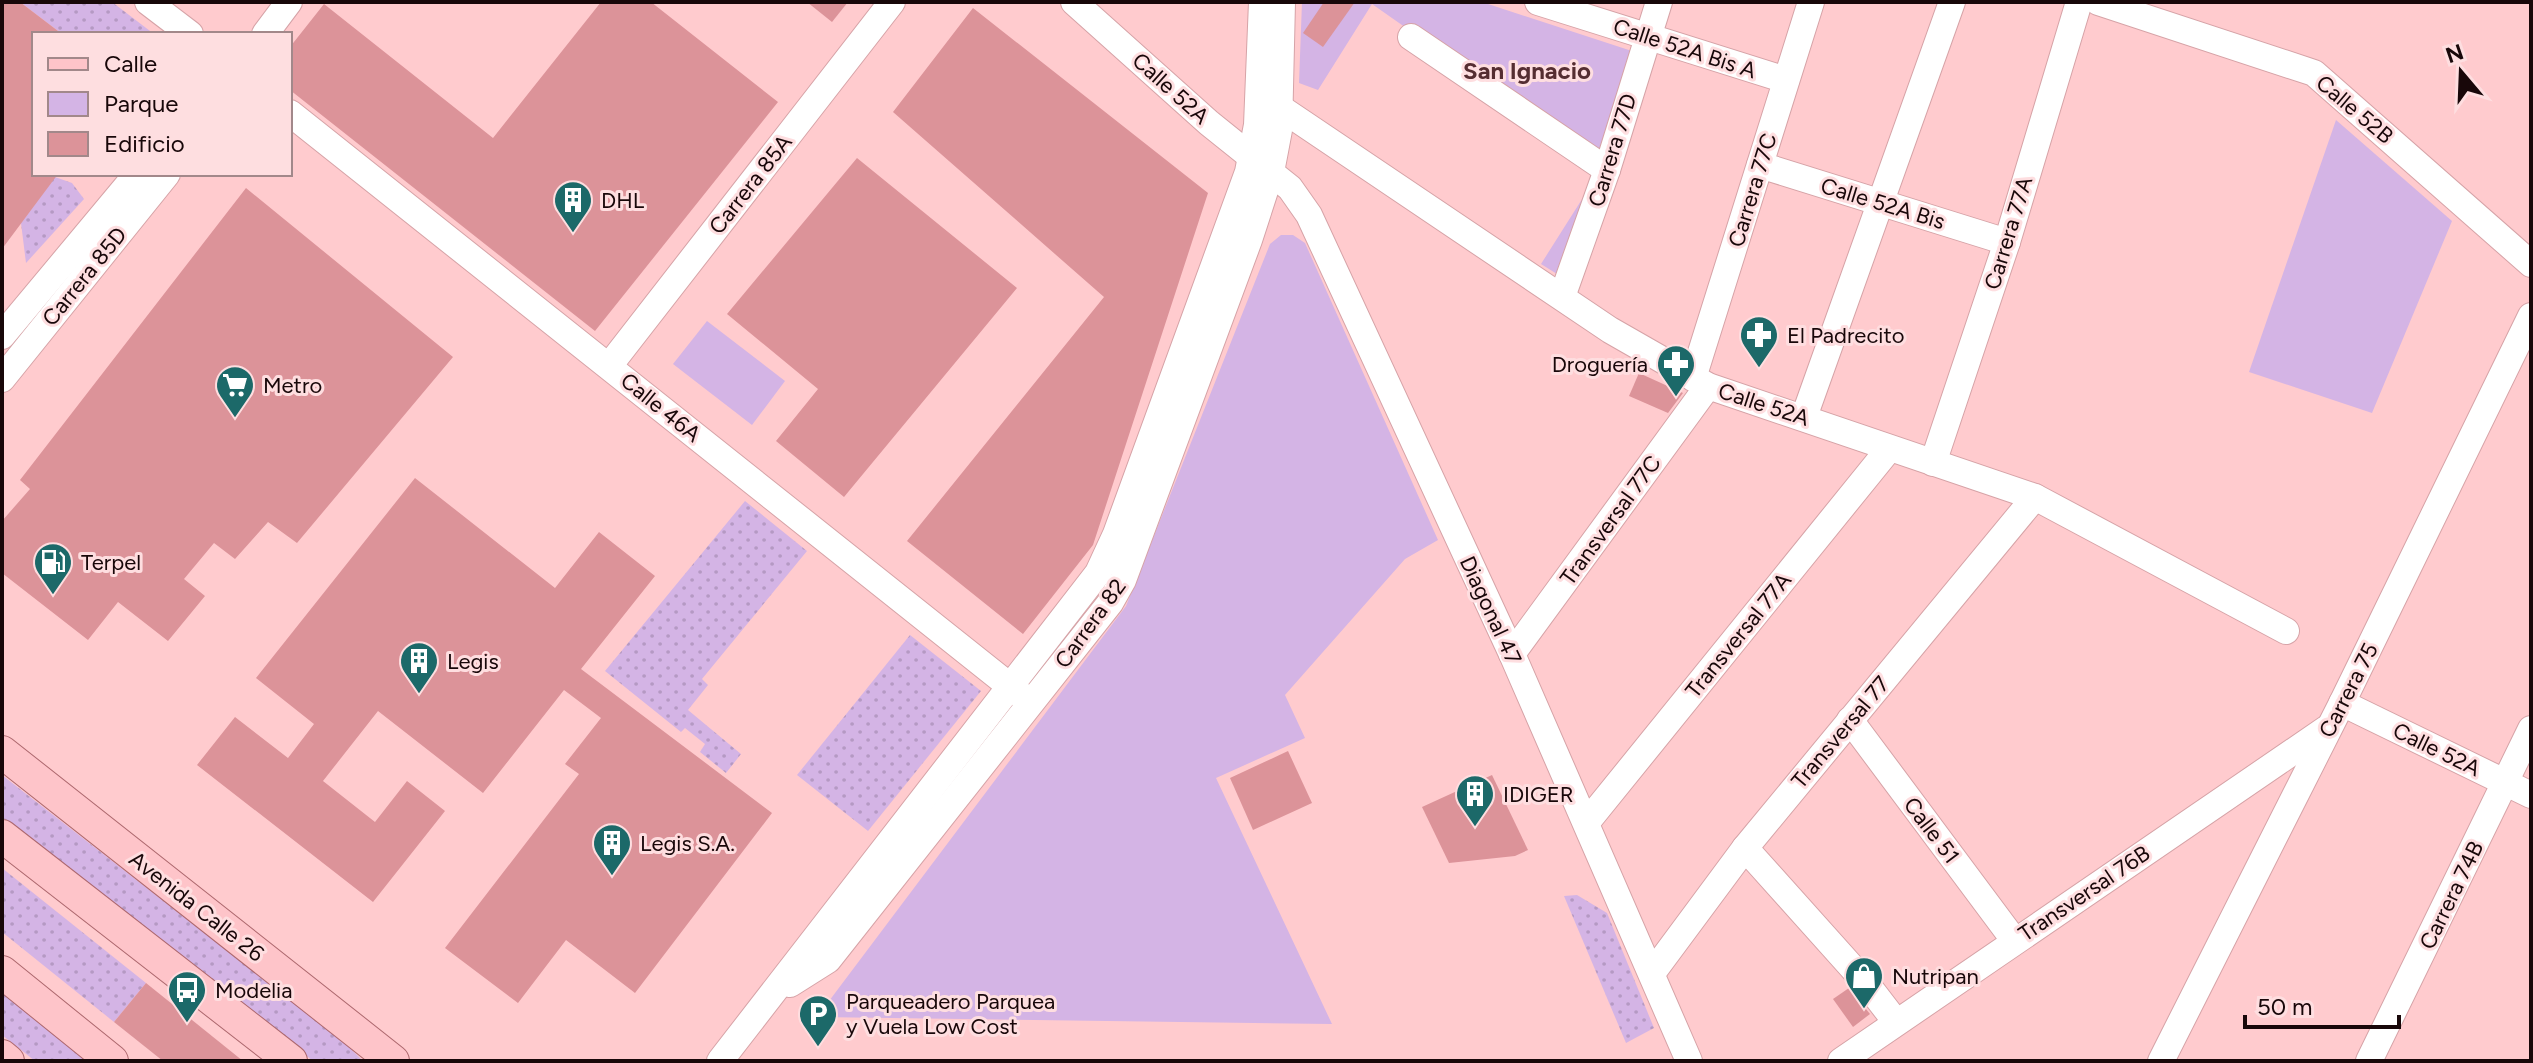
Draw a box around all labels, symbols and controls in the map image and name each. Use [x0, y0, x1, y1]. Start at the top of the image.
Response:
street label: Calle 52A Bis A [1610, 13, 1760, 84]
legend [32, 32, 292, 176]
north arrow [2421, 32, 2501, 112]
text: N [2442, 38, 2467, 69]
street label: Calle 52A [1127, 47, 1215, 130]
text: Calle [104, 49, 157, 78]
district label: San Ignacio [1463, 56, 1591, 85]
street label: Calle 52B [2311, 69, 2399, 149]
text: Parque [104, 89, 178, 118]
street label: Carrera 77D [1582, 90, 1642, 210]
text: Edificio [104, 129, 185, 158]
street label: Carrera 85A [703, 129, 798, 240]
street label: Carrera 77C [1722, 130, 1783, 250]
street label: Calle 52A Bis [1818, 172, 1948, 235]
street label: Carrera 77A [1979, 173, 2038, 293]
building icon: DHL [552, 179, 594, 234]
place label: DHL [601, 187, 645, 214]
street label: Carrera 85D [36, 221, 132, 331]
pharmacy icon: El Padrecito [1738, 314, 1780, 369]
place label: El Padrecito [1787, 322, 1904, 349]
pharmacy icon: Droguería [1655, 343, 1697, 398]
place label: Droguería [1552, 351, 1648, 378]
supermarket icon: Metro [214, 364, 256, 419]
street label: Calle 46A [615, 367, 706, 448]
place label: Metro [263, 372, 322, 399]
street label: Calle 52A [1715, 377, 1813, 432]
street label: Transversal 77C [1554, 450, 1667, 591]
fuel station icon: Terpel [32, 541, 74, 596]
place label: Terpel [81, 549, 141, 576]
street label: Diagonal 47 [1454, 552, 1527, 669]
street label: Transversal 77A [1680, 567, 1797, 703]
street label: Carrera 82 [1049, 573, 1132, 673]
street label: Carrera 75 [2313, 638, 2384, 742]
building icon: Legis [398, 640, 440, 695]
place label: Legis [447, 648, 499, 675]
street label: Transversal 77 [1786, 671, 1895, 794]
street label: Calle 52A [2389, 717, 2485, 782]
building icon: IDIGER [1454, 773, 1496, 828]
place label: IDIGER [1503, 781, 1574, 808]
street label: Calle 51 [1898, 792, 1965, 869]
building icon: Legis S.A. [591, 822, 633, 877]
place label: Legis S.A. [640, 830, 735, 857]
street label: Carrera 74B [2414, 837, 2489, 954]
street label: Transversal 76B [2014, 840, 2155, 947]
street label: Avenida Calle 26 [124, 845, 270, 967]
shop icon: Nutripan [1843, 955, 1885, 1010]
place label: Nutripan [1892, 963, 1979, 990]
bus stop icon: Modelia [166, 969, 208, 1024]
place label: Modelia [215, 977, 292, 1004]
scale bar [2245, 979, 2399, 1029]
place label: Parqueadero Parquea y Vuela Low Cost [846, 988, 1055, 1040]
text: 50 m [2257, 992, 2313, 1021]
parking icon: Parqueadero Parquea y Vuela Low Cost [797, 993, 839, 1048]

